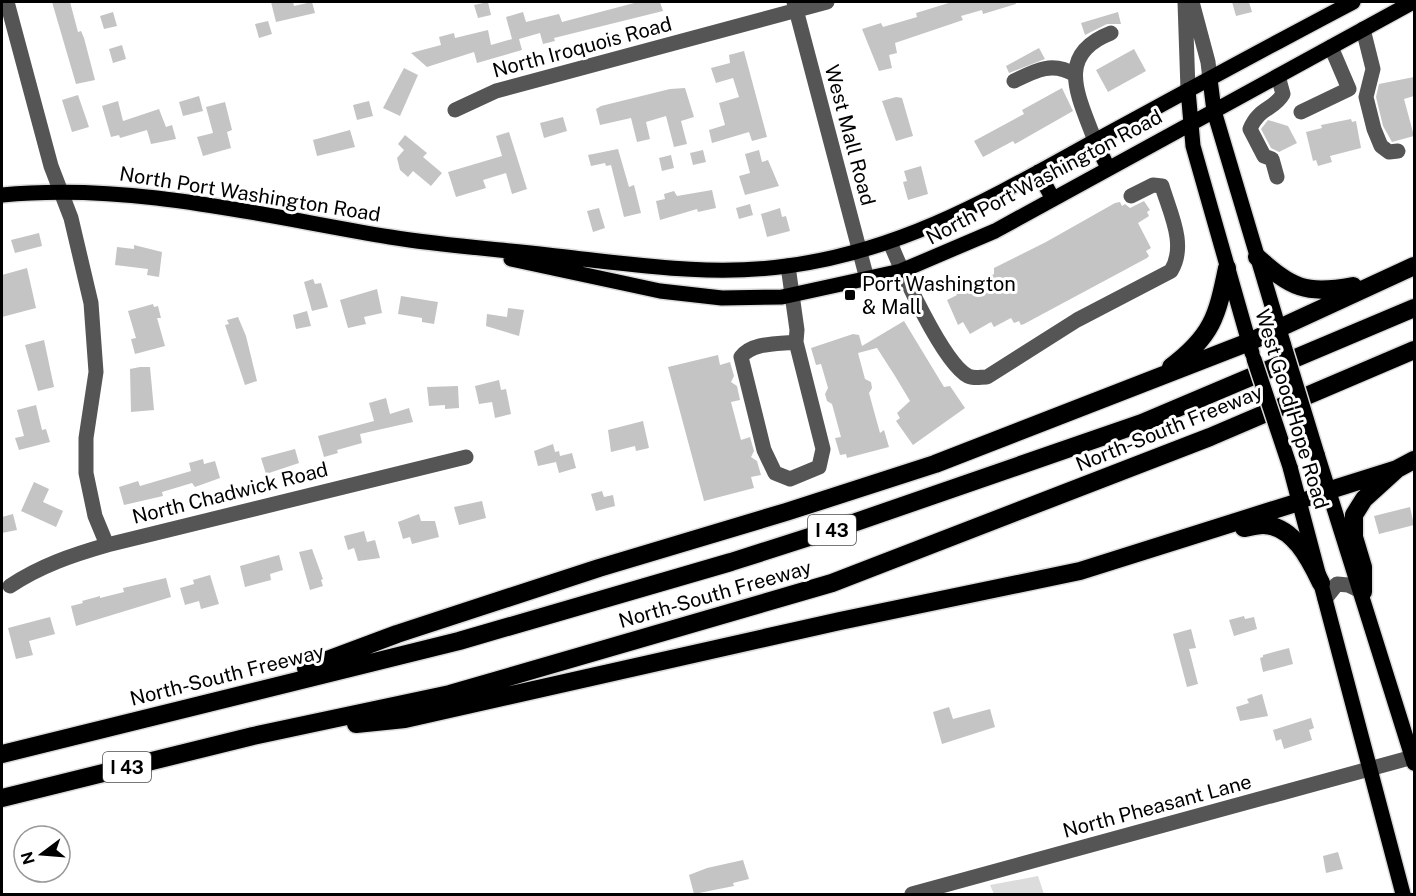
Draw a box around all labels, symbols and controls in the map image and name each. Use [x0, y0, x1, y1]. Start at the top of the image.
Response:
street label: North Iroquois Road [490, 12, 674, 82]
street label: West Mall Road [820, 62, 880, 208]
street label: North Port Washington Road [922, 104, 1166, 250]
street label: North Port Washington Road [118, 161, 382, 227]
place label: Port Washington & Mall [862, 272, 1016, 319]
marker: Port Washington & Mall [843, 288, 857, 302]
street label: West Good Hope Road [1250, 306, 1334, 512]
street label: North-South Freeway [1072, 379, 1266, 476]
street label: North Chadwick Road [130, 457, 330, 529]
road number: I 43 [808, 515, 856, 545]
street label: North-South Freeway [616, 555, 814, 633]
street label: North-South Freeway [127, 639, 327, 711]
road number: I 43 [103, 752, 151, 782]
street label: North Pheasant Lane [1060, 769, 1254, 843]
north arrow [12, 824, 72, 884]
text: N [17, 849, 39, 867]

